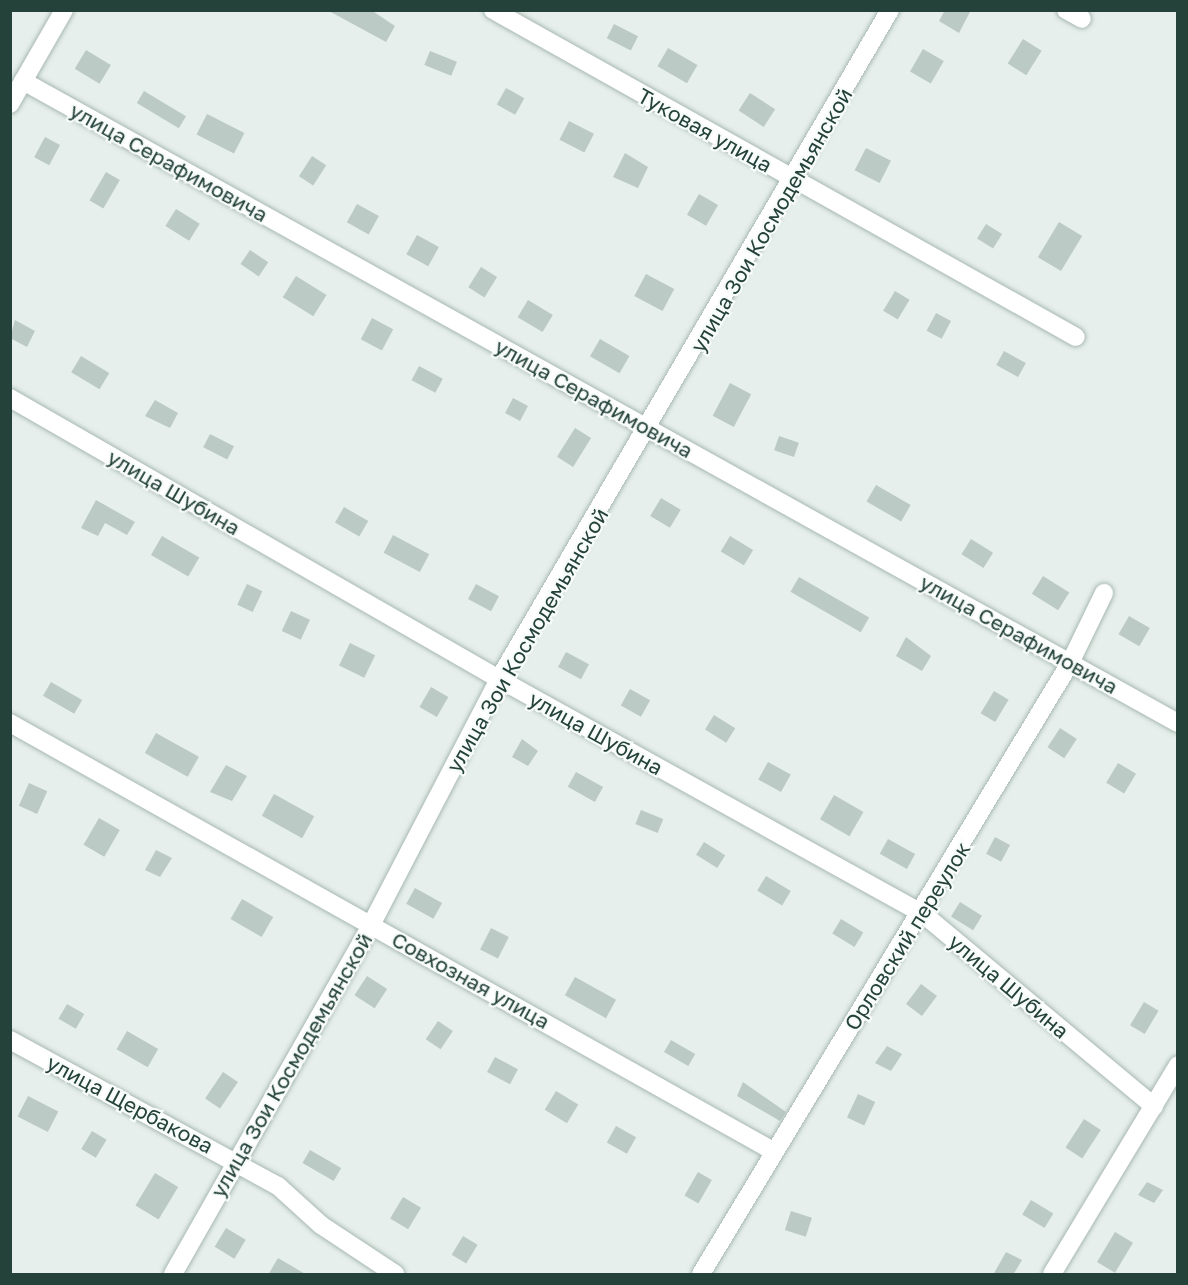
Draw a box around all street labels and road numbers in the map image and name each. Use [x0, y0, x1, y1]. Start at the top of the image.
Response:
street label: Туковая улица [633, 83, 777, 177]
street label: улица Зои Космодемьянской [685, 83, 857, 357]
street label: улица Серафимовича [66, 97, 272, 227]
street label: улица Серафимовича [491, 333, 697, 463]
street label: улица Шубина [103, 444, 245, 540]
street label: улица Зои Космодемьянской [441, 503, 613, 777]
street label: улица Серафимовича [916, 569, 1122, 699]
street label: улица Шубина [525, 686, 667, 780]
street label: Орловский переулок [839, 837, 975, 1035]
street label: Совхозная улица [388, 926, 554, 1034]
street label: улица Зои Космодемьянской [205, 928, 377, 1202]
street label: улица Шубина [944, 928, 1074, 1044]
street label: улица Щербакова [42, 1049, 218, 1159]

